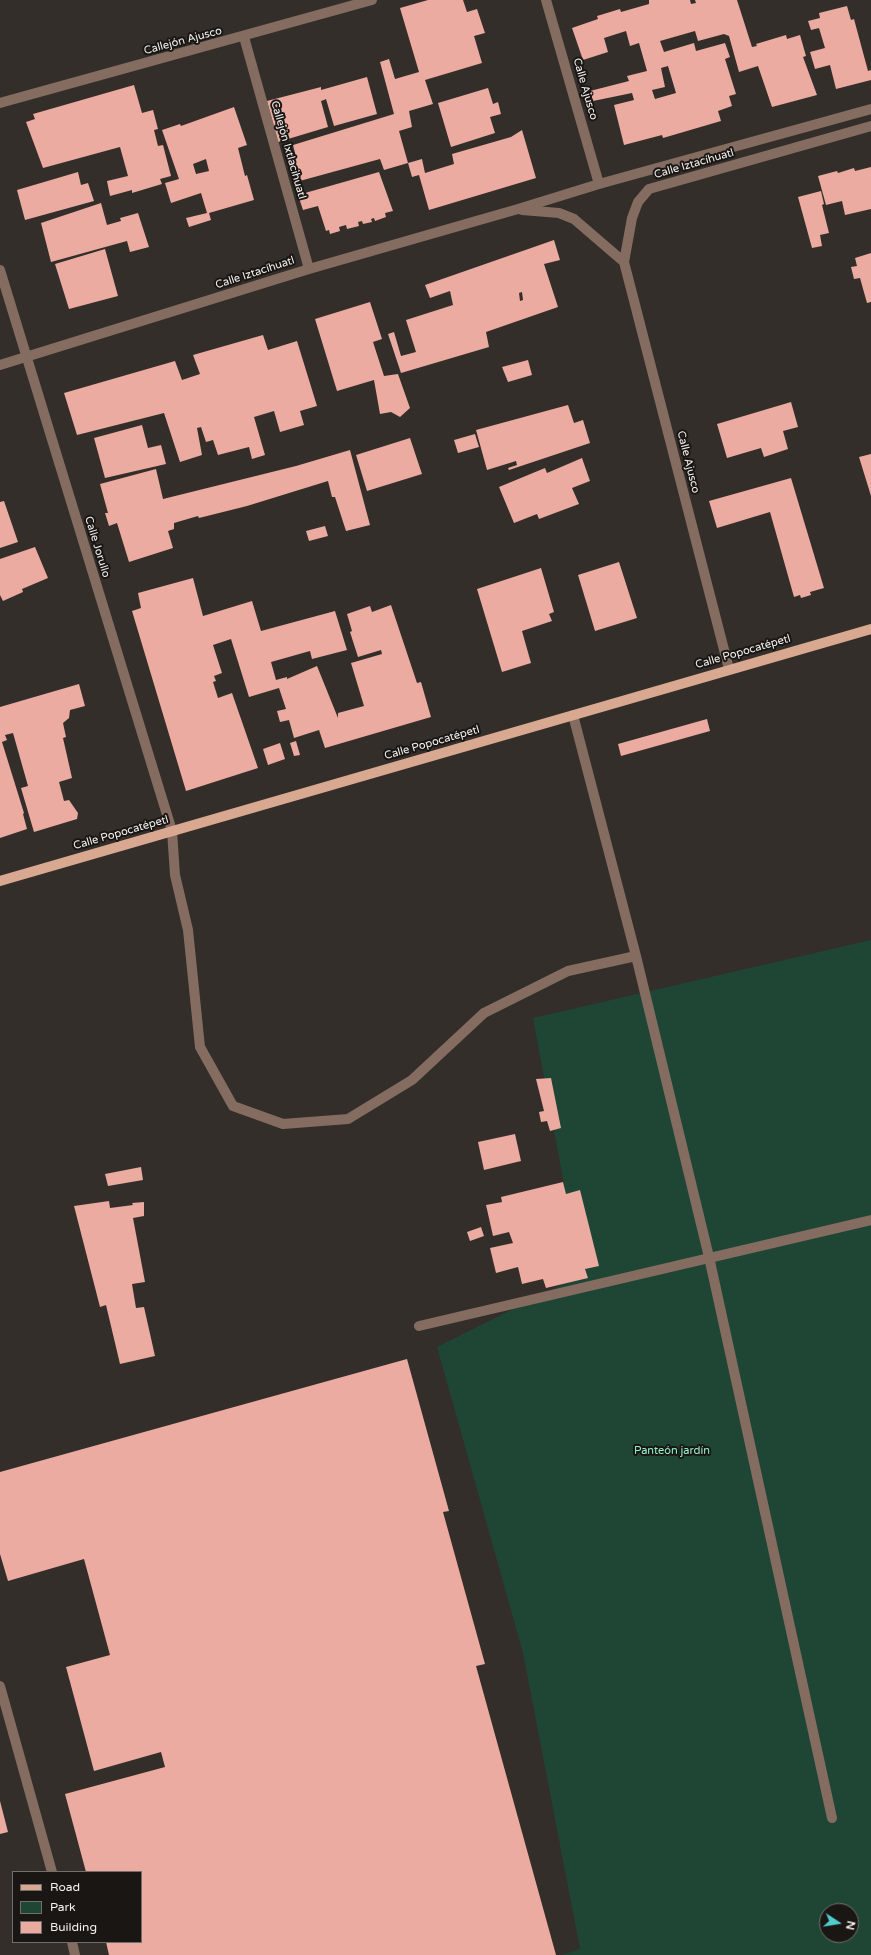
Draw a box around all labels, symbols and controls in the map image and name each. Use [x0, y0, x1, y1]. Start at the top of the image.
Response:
street label: Callejón Ajusco [143, 24, 223, 58]
street label: Calle Ajusco [570, 57, 600, 121]
street label: Callejón Ixtlacihuatl [268, 99, 308, 201]
street label: Calle Iztacíhuatl [653, 146, 735, 182]
street label: Calle Iztacíhuatl [214, 254, 296, 292]
street label: Calle Ajusco [674, 429, 702, 495]
street label: Calle Jorullo [81, 515, 113, 579]
street label: Calle Popocatépetl [694, 632, 792, 672]
street label: Calle Popocatépetl [383, 723, 481, 763]
street label: Calle Popocatépetl [72, 813, 170, 853]
park label: Panteón jardín [634, 1444, 710, 1458]
legend [12, 1871, 142, 1943]
text: Road [50, 1880, 80, 1894]
text: Park [50, 1900, 76, 1914]
north arrow [819, 1903, 859, 1943]
text: Building [50, 1920, 97, 1934]
text: N [843, 1920, 858, 1931]

